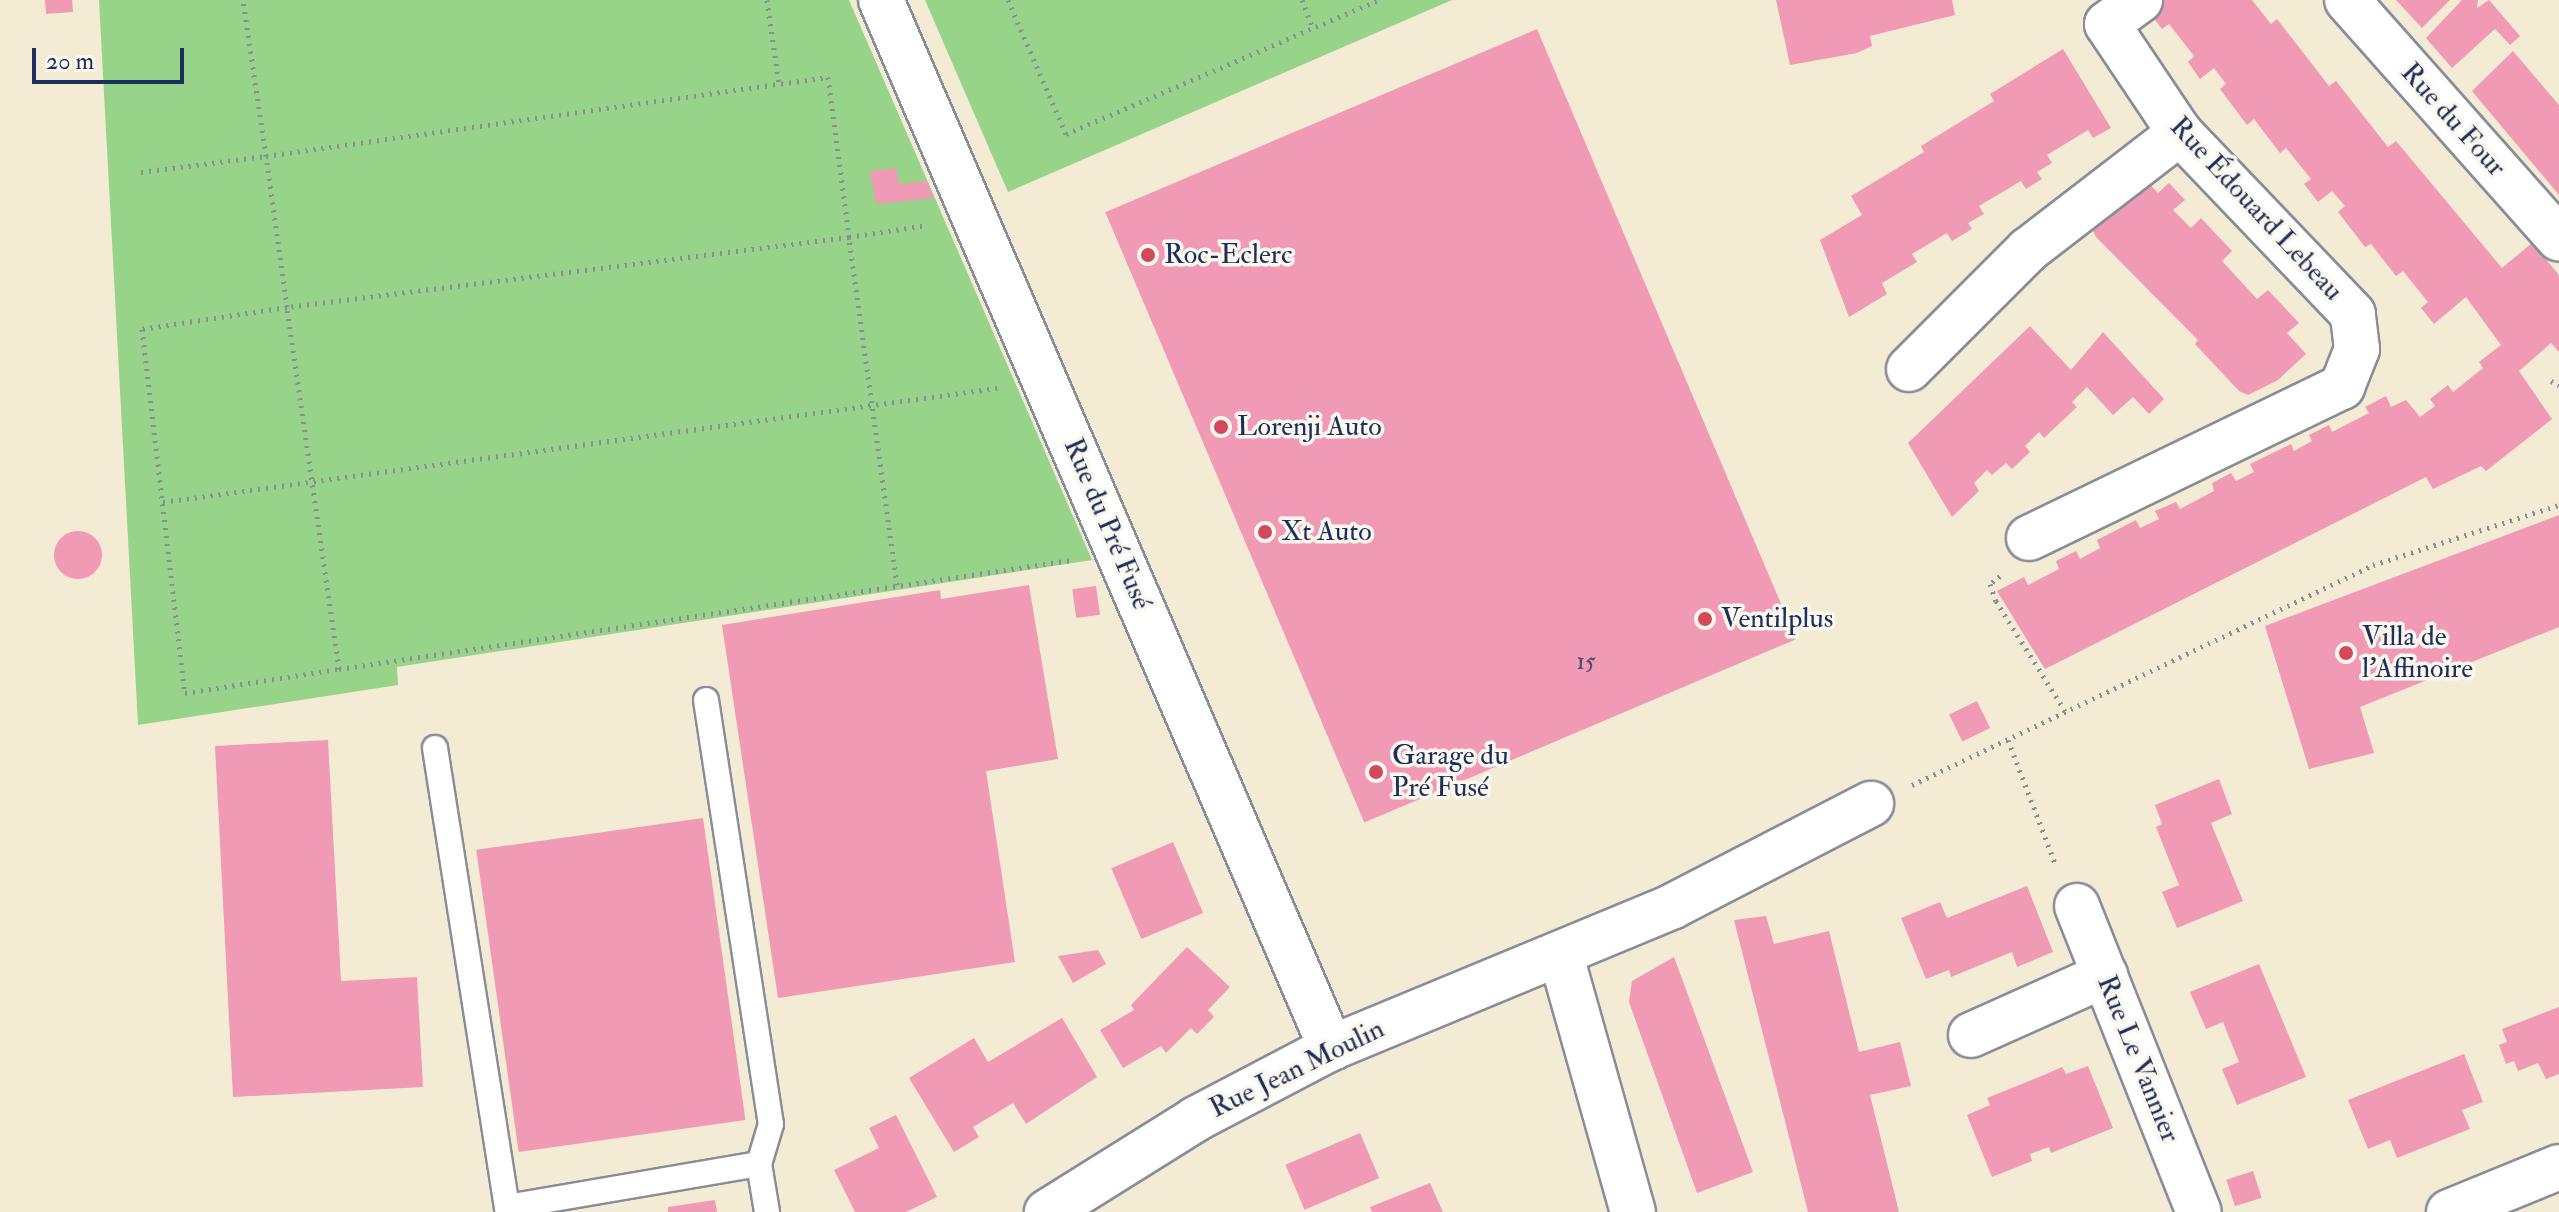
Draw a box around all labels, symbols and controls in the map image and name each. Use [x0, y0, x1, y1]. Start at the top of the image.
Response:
scale bar [36, 32, 188, 82]
text: 20 m [46, 46, 94, 77]
street label: Rue du Four [2393, 56, 2513, 184]
street label: Rue Édouard Lebeau [2162, 110, 2350, 308]
place label: Roc-Eclerc [1164, 238, 1292, 272]
marker: Roc-Eclerc [1139, 246, 1157, 264]
place label: Lorenji Auto [1237, 410, 1382, 444]
marker: Lorenji Auto [1212, 418, 1230, 436]
street label: Rue du Pré Fusé [1056, 433, 1158, 615]
place label: Xt Auto [1281, 515, 1372, 549]
marker: Xt Auto [1256, 523, 1274, 541]
place label: Ventilplus [1721, 602, 1833, 636]
marker: Ventilplus [1696, 610, 1714, 628]
place label: Villa de l'Affinoire [2362, 620, 2473, 686]
marker: Villa de l'Affinoire [2337, 644, 2355, 662]
house number: 15 [1576, 648, 1596, 676]
place label: Garage du Pré Fusé [1392, 739, 1509, 805]
marker: Garage du Pré Fusé [1367, 763, 1385, 781]
street label: Rue Le Vannier [2089, 971, 2187, 1147]
street label: Rue Jean Moulin [1204, 1012, 1390, 1126]

